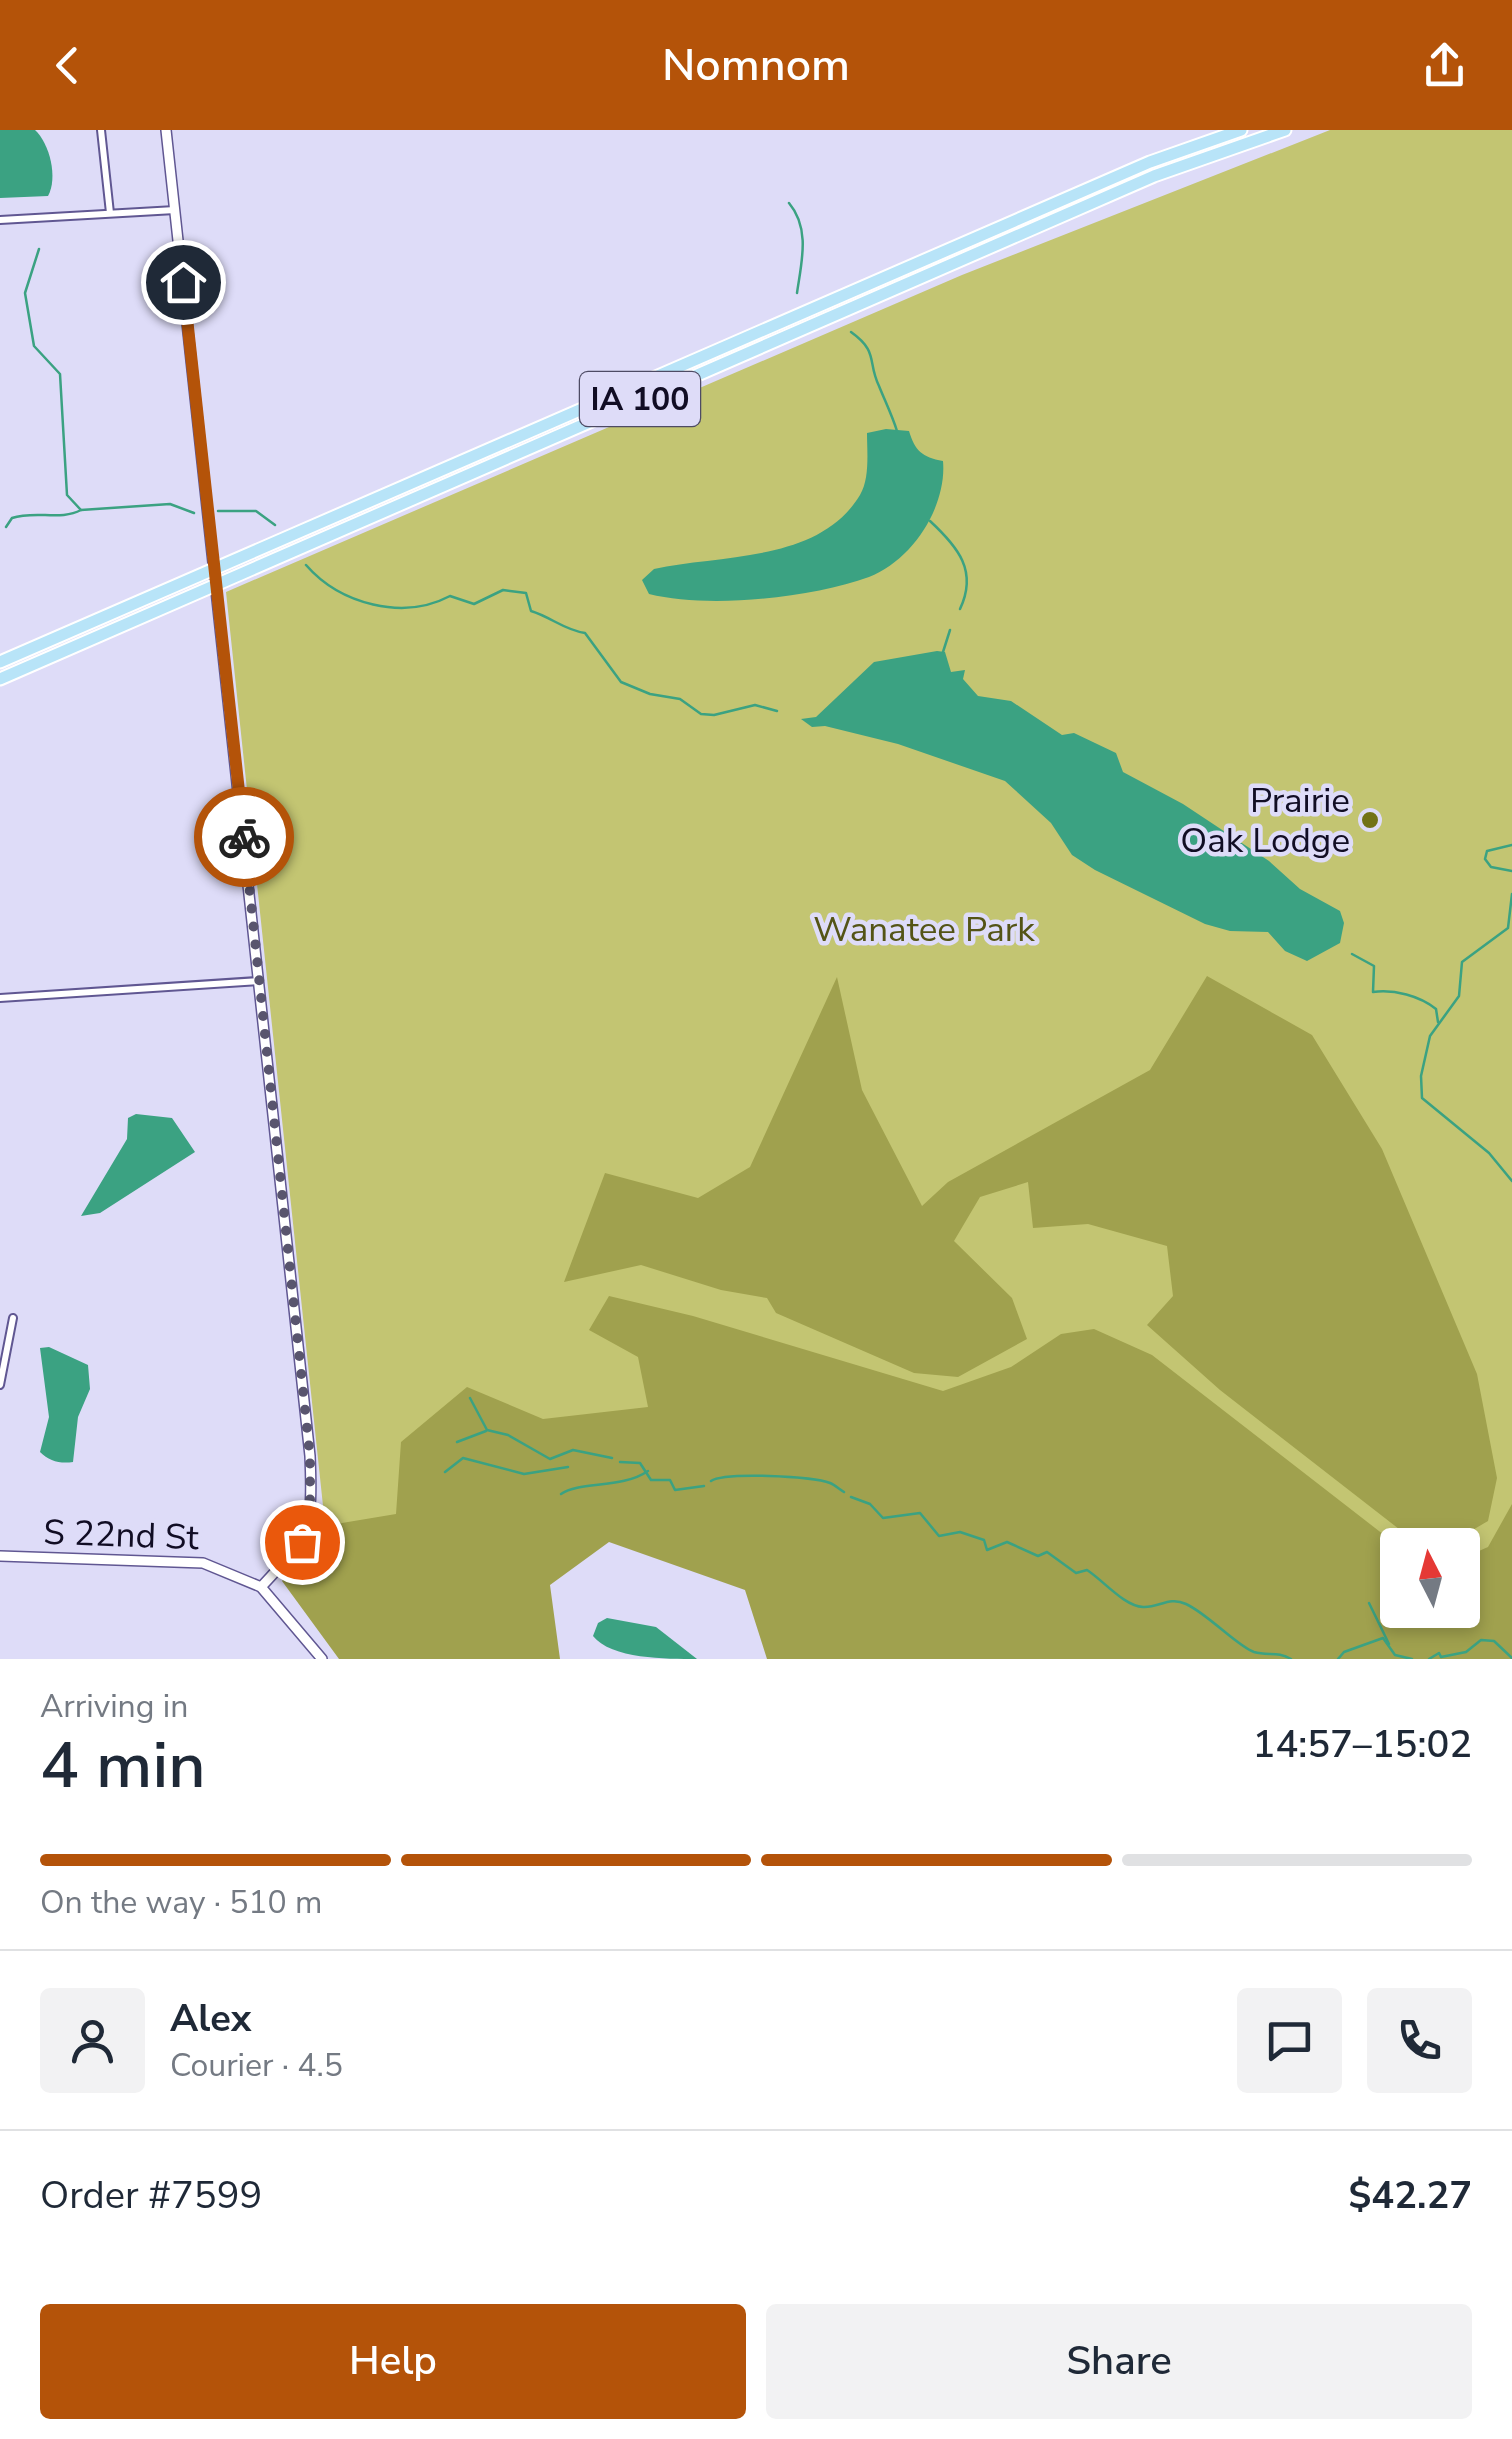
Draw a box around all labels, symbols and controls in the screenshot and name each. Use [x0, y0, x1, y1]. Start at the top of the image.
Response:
text: Nomnom [662, 35, 850, 96]
icon: back [40, 38, 95, 93]
icon: share [1417, 38, 1472, 93]
pin [141, 240, 226, 325]
icon: home [156, 255, 211, 310]
road number: IA 100 [580, 372, 700, 426]
place label: Prairie Oak Lodge [1180, 777, 1350, 864]
courier [194, 787, 294, 887]
marker: Prairie Oak Lodge [1359, 809, 1381, 831]
icon: bike [217, 810, 272, 865]
park label: Wanatee Park [813, 906, 1035, 953]
pin [260, 1500, 345, 1585]
street label: S 22nd St [42, 1509, 200, 1561]
icon: bag [275, 1515, 330, 1570]
north arrow [1380, 1528, 1480, 1628]
map controls [1380, 1528, 1480, 1628]
text: Arriving in [40, 1685, 188, 1728]
text: 14:57–15:02 [1253, 1719, 1472, 1770]
text: 4 min [40, 1721, 206, 1810]
text: On the way · 510 m [40, 1881, 322, 1924]
button: person [40, 1988, 145, 2093]
button: chat [1237, 1988, 1342, 2093]
button: phone [1367, 1988, 1472, 2093]
text: Alex [170, 1993, 251, 2044]
text: Courier · 4.5 [170, 2044, 343, 2087]
text: Order #7599 [40, 2170, 262, 2221]
text: $42.27 [1349, 2170, 1472, 2221]
button: Help [40, 2304, 746, 2419]
button: Share [766, 2304, 1472, 2419]

